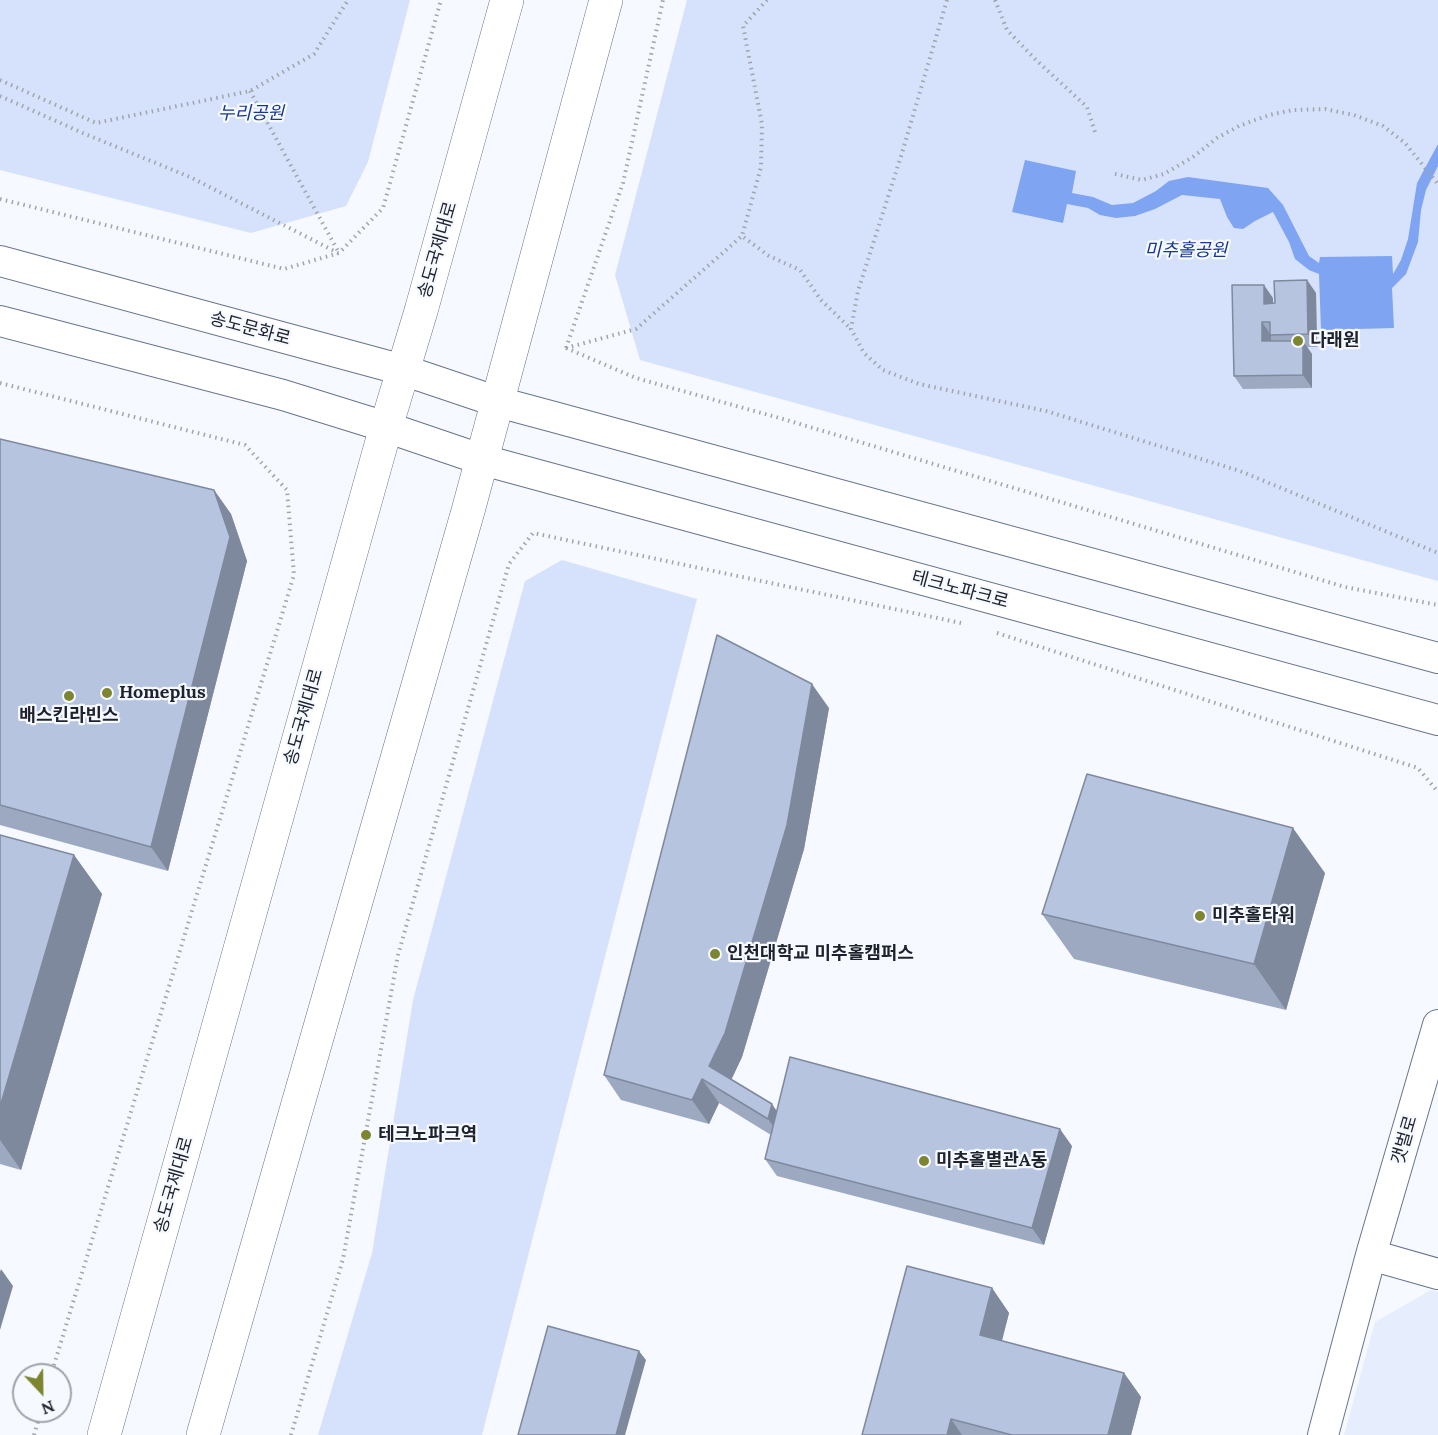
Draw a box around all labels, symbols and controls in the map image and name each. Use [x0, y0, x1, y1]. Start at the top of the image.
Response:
park label: 누리공원 [218, 103, 284, 125]
street label: 송도국제대로 [414, 199, 462, 301]
park label: 미추홀공원 [1145, 240, 1227, 262]
street label: 송도문화로 [207, 308, 293, 350]
place label: 다래원 [1310, 330, 1360, 352]
marker: 다래원 [1291, 334, 1305, 348]
street label: 테크노파크로 [909, 567, 1011, 613]
street label: 송도국제대로 [280, 666, 328, 768]
place label: Homeplus [119, 682, 206, 704]
marker: Homeplus [100, 686, 114, 700]
marker: 배스킨라빈스 [62, 689, 76, 703]
place label: 배스킨라빈스 [19, 705, 119, 727]
place label: 미추홀타워 [1212, 905, 1295, 927]
marker: 미추홀타워 [1193, 909, 1207, 923]
place label: 인천대학교 미추홀캠퍼스 [727, 943, 914, 965]
marker: 인천대학교 미추홀캠퍼스 [708, 947, 722, 961]
street label: 갯벌로 [1388, 1113, 1422, 1167]
place label: 테크노파크역 [378, 1124, 477, 1146]
marker: 테크노파크역 [359, 1128, 373, 1142]
street label: 송도국제대로 [150, 1134, 198, 1236]
place label: 미추홀별관A동 [936, 1150, 1047, 1172]
marker: 미추홀별관A동 [917, 1154, 931, 1168]
north arrow [12, 1363, 72, 1423]
text: N [39, 1396, 57, 1419]

